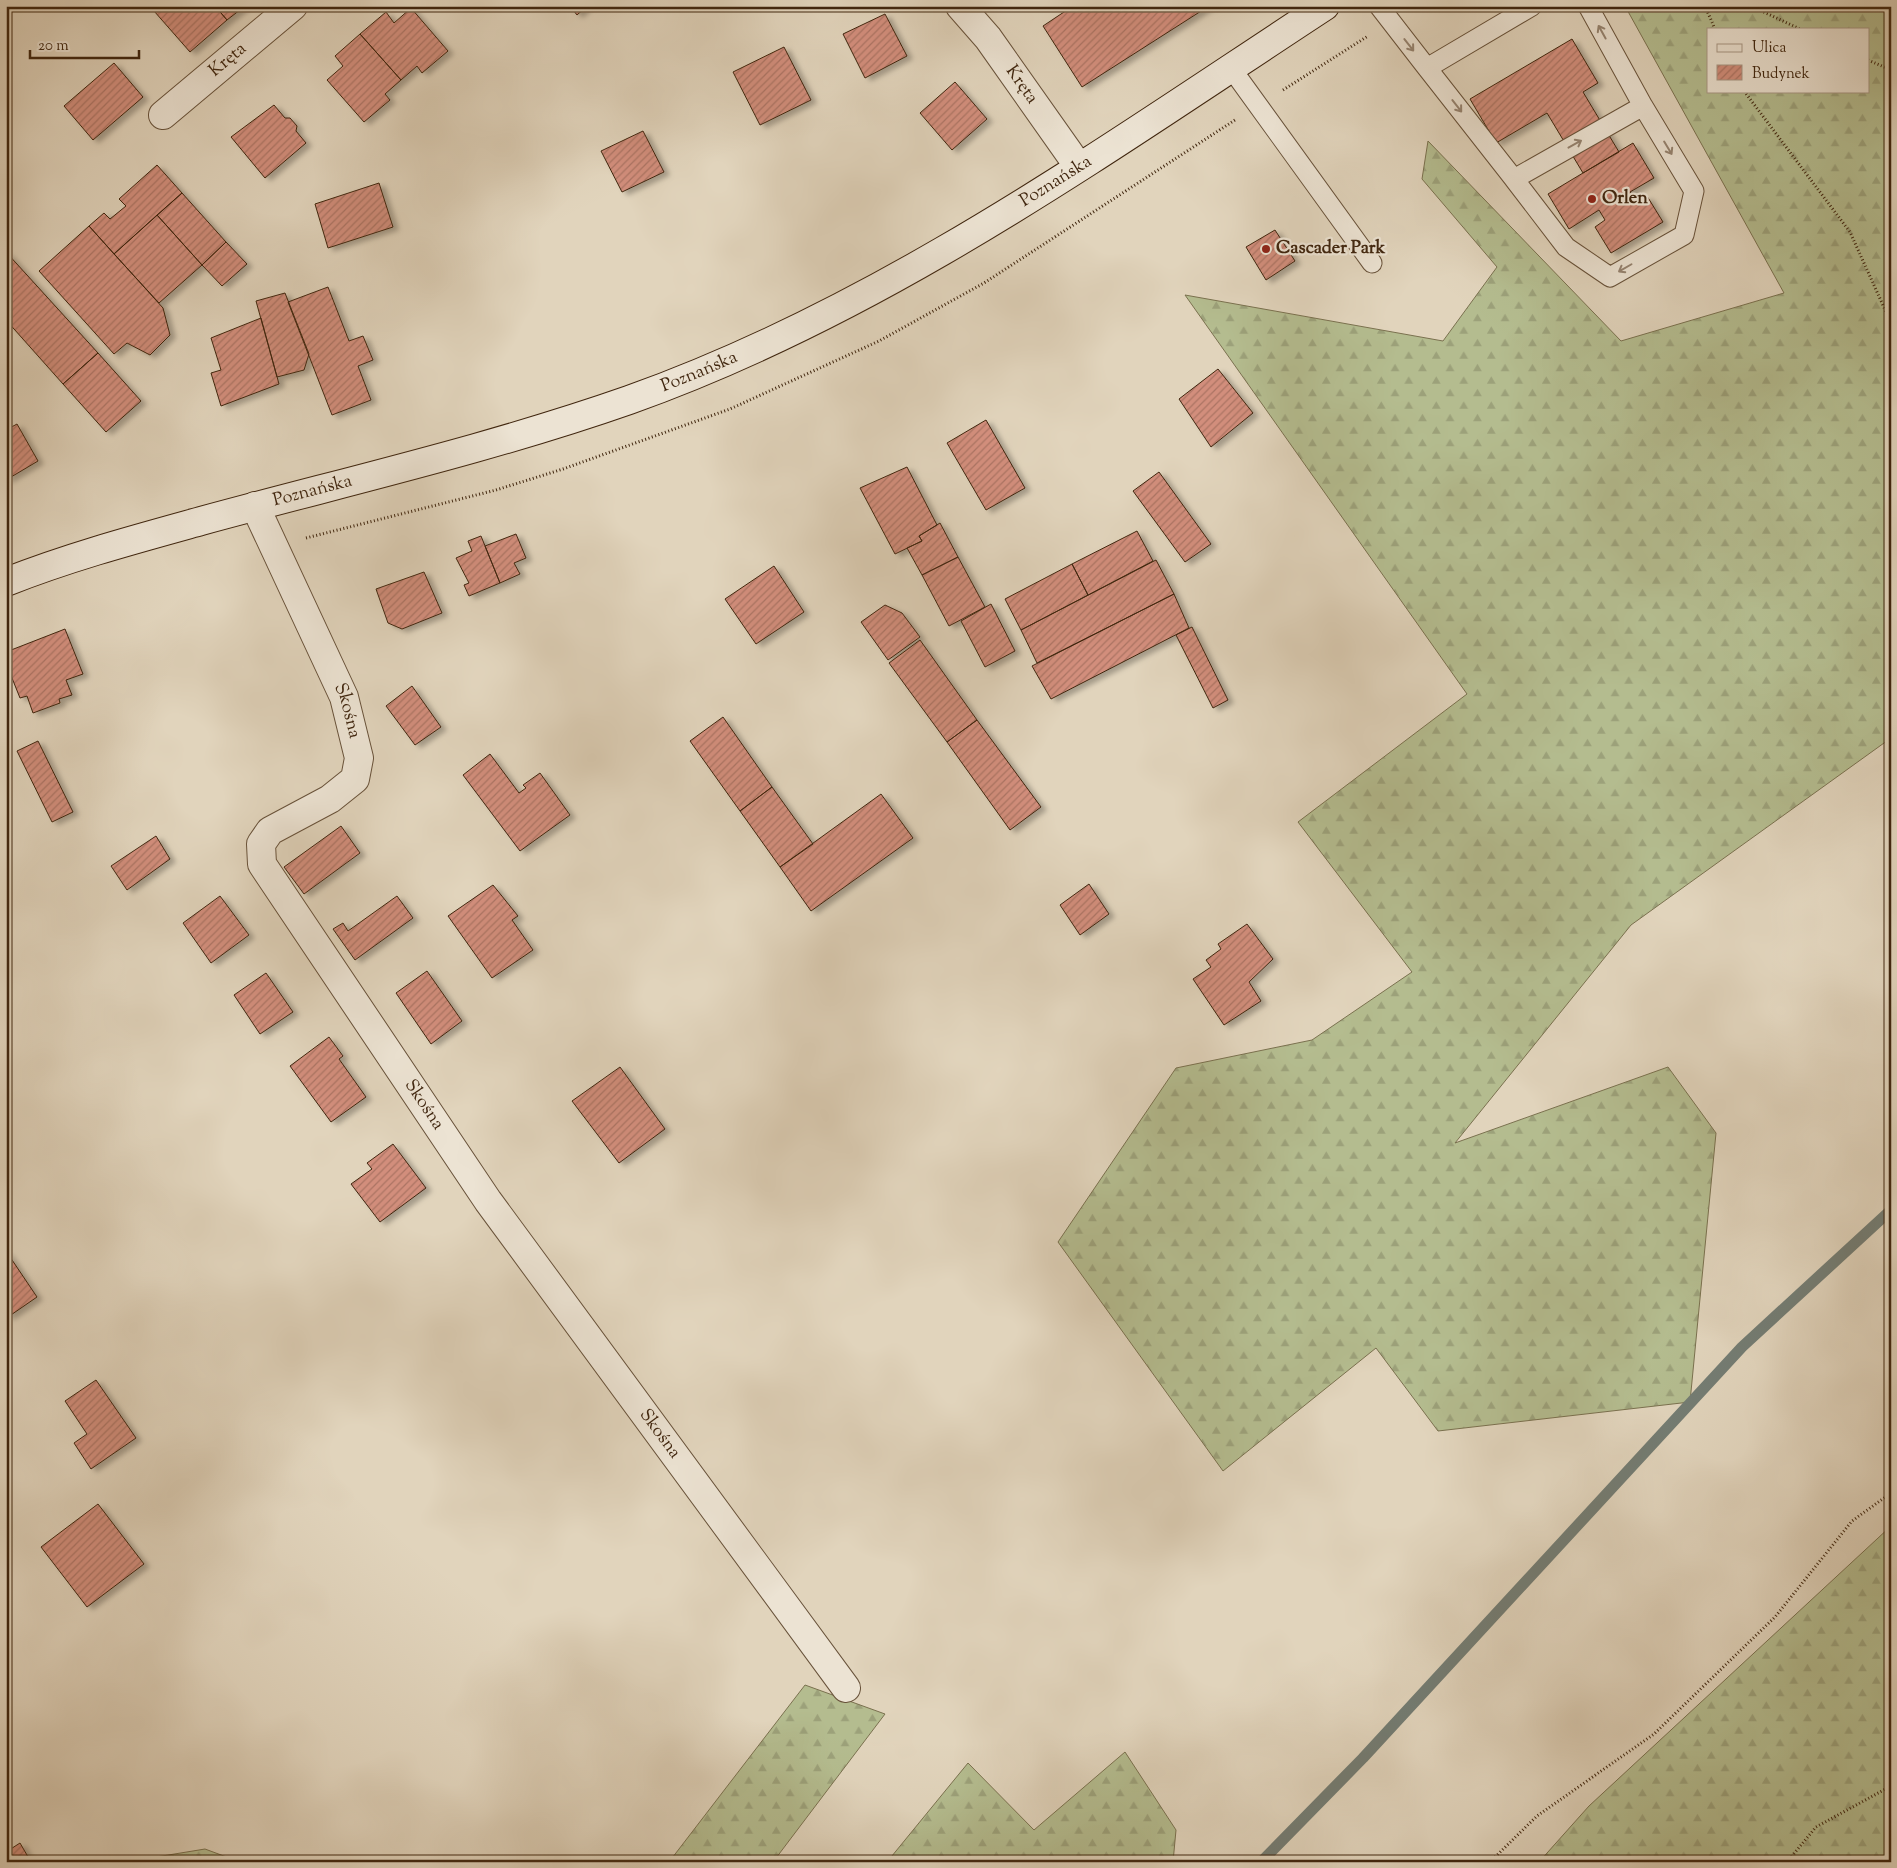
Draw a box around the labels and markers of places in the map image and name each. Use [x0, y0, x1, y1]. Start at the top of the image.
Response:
place label: Orlen [1602, 186, 1648, 212]
marker: Orlen [1586, 193, 1598, 205]
place label: Cascader Park [1276, 236, 1385, 262]
marker: Cascader Park [1260, 243, 1272, 255]

